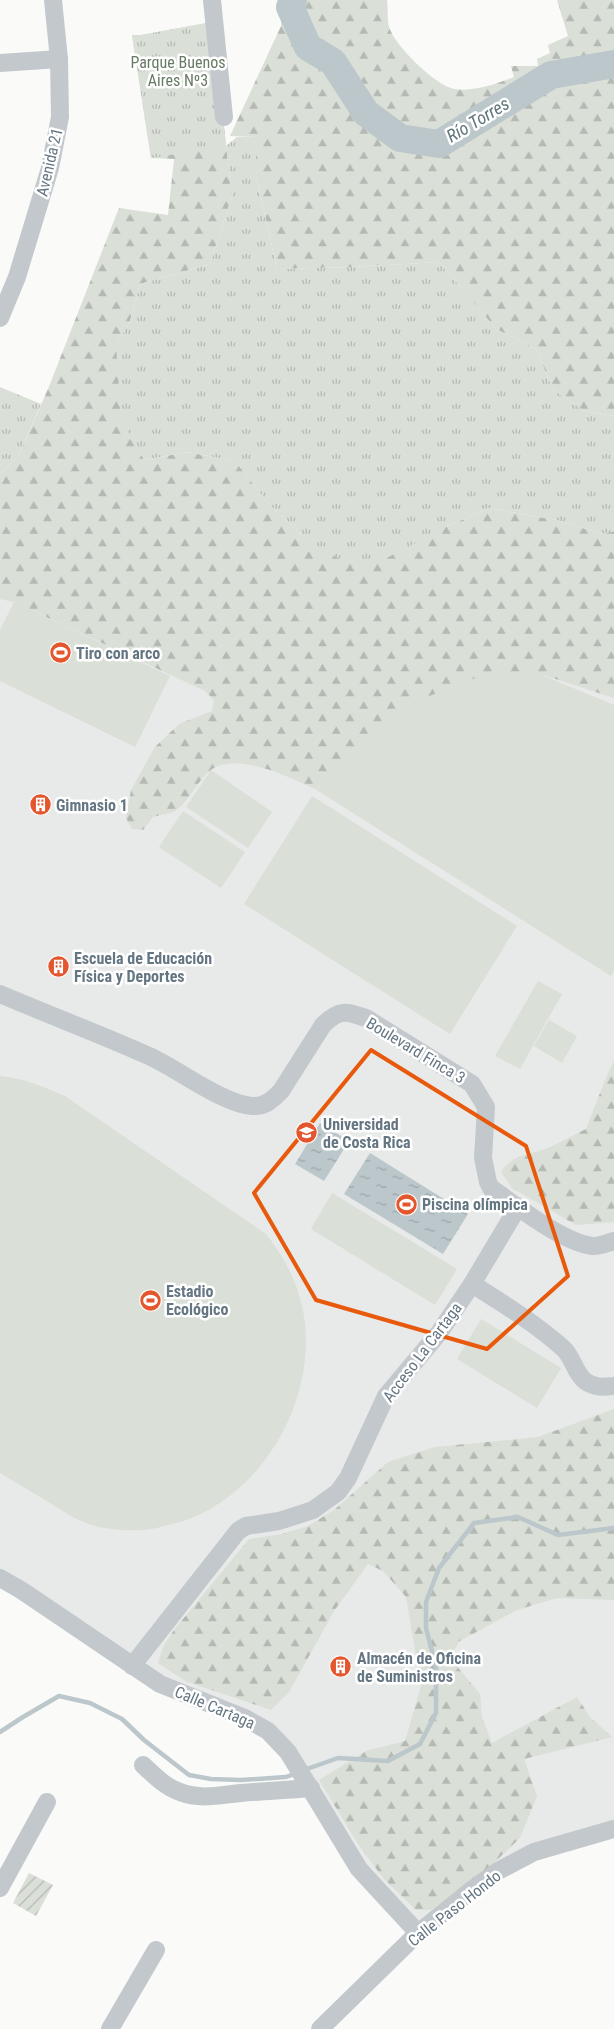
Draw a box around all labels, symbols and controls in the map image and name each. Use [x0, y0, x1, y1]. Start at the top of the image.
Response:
park label: Parque Buenos Aires Nº3 [130, 53, 226, 90]
water label: Río Torres [443, 93, 513, 146]
street label: Avenida 21 [32, 126, 67, 198]
sports icon: Tiro con arco [48, 641, 72, 665]
place label: Tiro con arco [76, 644, 160, 663]
building icon: Gimnasio 1 [28, 793, 52, 817]
place label: Gimnasio 1 [56, 796, 128, 815]
place label: Escuela de Educación Física y Deportes [74, 949, 212, 986]
building icon: Escuela de Educación Física y Deportes [46, 955, 70, 979]
street label: Boulevard Finca 3 [363, 1013, 469, 1087]
place label: Universidad de Costa Rica [323, 1115, 411, 1152]
school or university icon: Universidad de Costa Rica [295, 1121, 319, 1145]
sports icon: Piscina olímpica [394, 1192, 418, 1216]
place label: Piscina olímpica [422, 1195, 528, 1214]
place label: Estadio Ecológico [166, 1282, 228, 1319]
sports icon: Estadio Ecológico [138, 1288, 162, 1312]
street label: Acceso La Cartaga [379, 1299, 466, 1406]
place label: Almacén de Oficina de Suministros [357, 1649, 481, 1686]
building icon: Almacén de Oficina de Suministros [329, 1655, 353, 1679]
street label: Calle Cartaga [172, 1682, 258, 1733]
street label: Calle Paso Hondo [404, 1866, 504, 1950]

